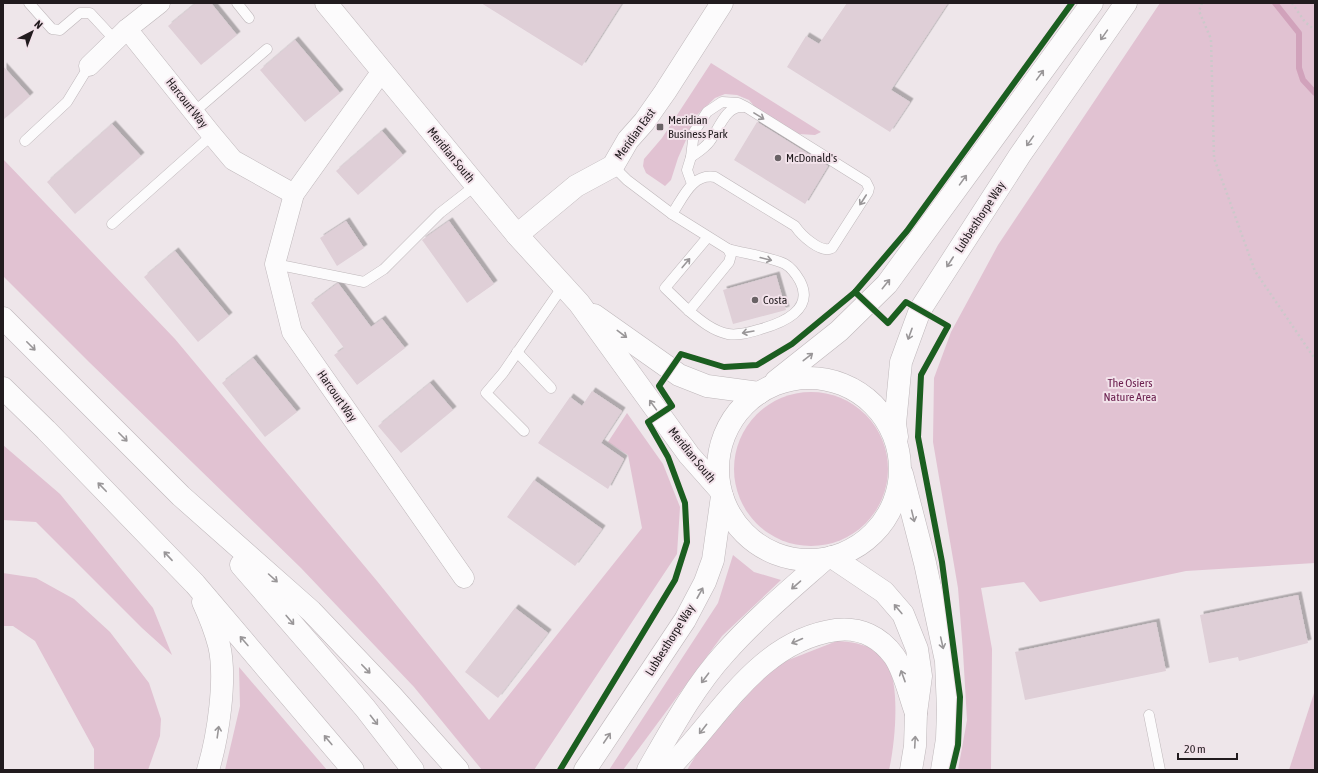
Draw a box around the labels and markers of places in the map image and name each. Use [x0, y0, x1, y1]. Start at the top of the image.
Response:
place label: Meridian Business Park [668, 113, 729, 141]
marker: Meridian Business Park [655, 122, 665, 132]
place label: McDonald's [786, 151, 837, 165]
marker: McDonald's [773, 153, 783, 163]
place label: Costa [763, 293, 787, 307]
marker: Costa [750, 295, 760, 305]

